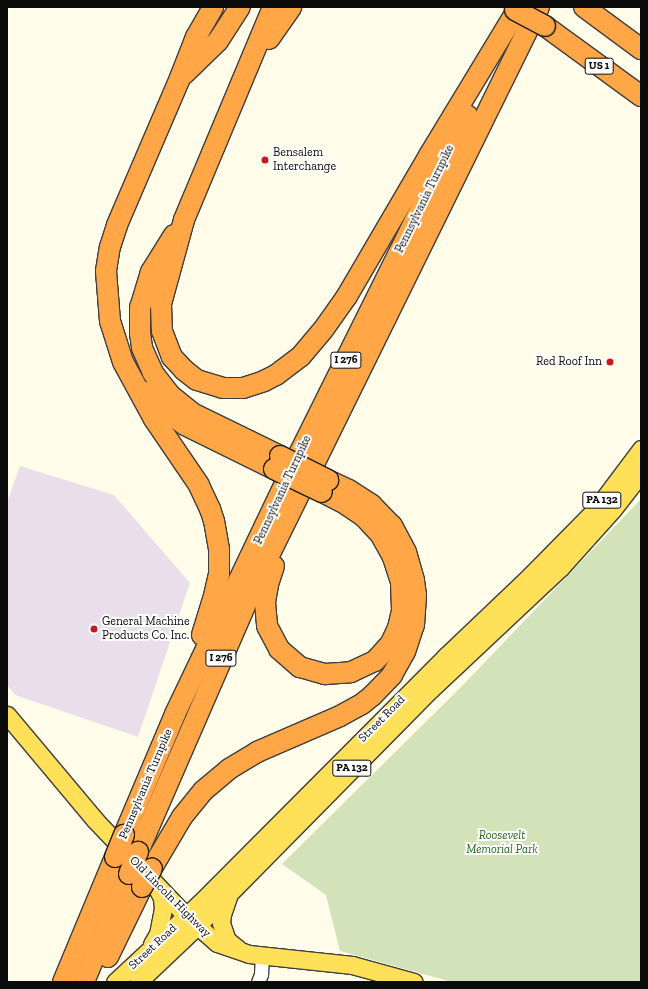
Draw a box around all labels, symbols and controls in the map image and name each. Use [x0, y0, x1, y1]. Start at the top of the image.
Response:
road number: US 1 [584, 57, 614, 75]
street label: Pennsylvania Turnpike [393, 143, 457, 255]
place label: Bensalem Interchange [273, 146, 336, 174]
marker: Bensalem Interchange [260, 155, 270, 165]
road number: I 276 [330, 351, 362, 369]
place label: Red Roof Inn [536, 355, 602, 369]
marker: Red Roof Inn [605, 357, 615, 367]
street label: Pennsylvania Turnpike [251, 433, 315, 547]
road number: PA 132 [582, 491, 622, 509]
place label: General Machine Products Co. Inc. [102, 615, 190, 643]
marker: General Machine Products Co. Inc. [89, 624, 99, 634]
road number: I 276 [205, 649, 237, 667]
street label: Street Road [356, 693, 408, 745]
street label: Pennsylvania Turnpike [116, 727, 176, 841]
road number: PA 132 [332, 759, 372, 777]
park label: Roosevelt Memorial Park [466, 829, 538, 857]
street label: Old Lincoln Highway [126, 853, 214, 941]
street label: Street Road [126, 921, 180, 973]

